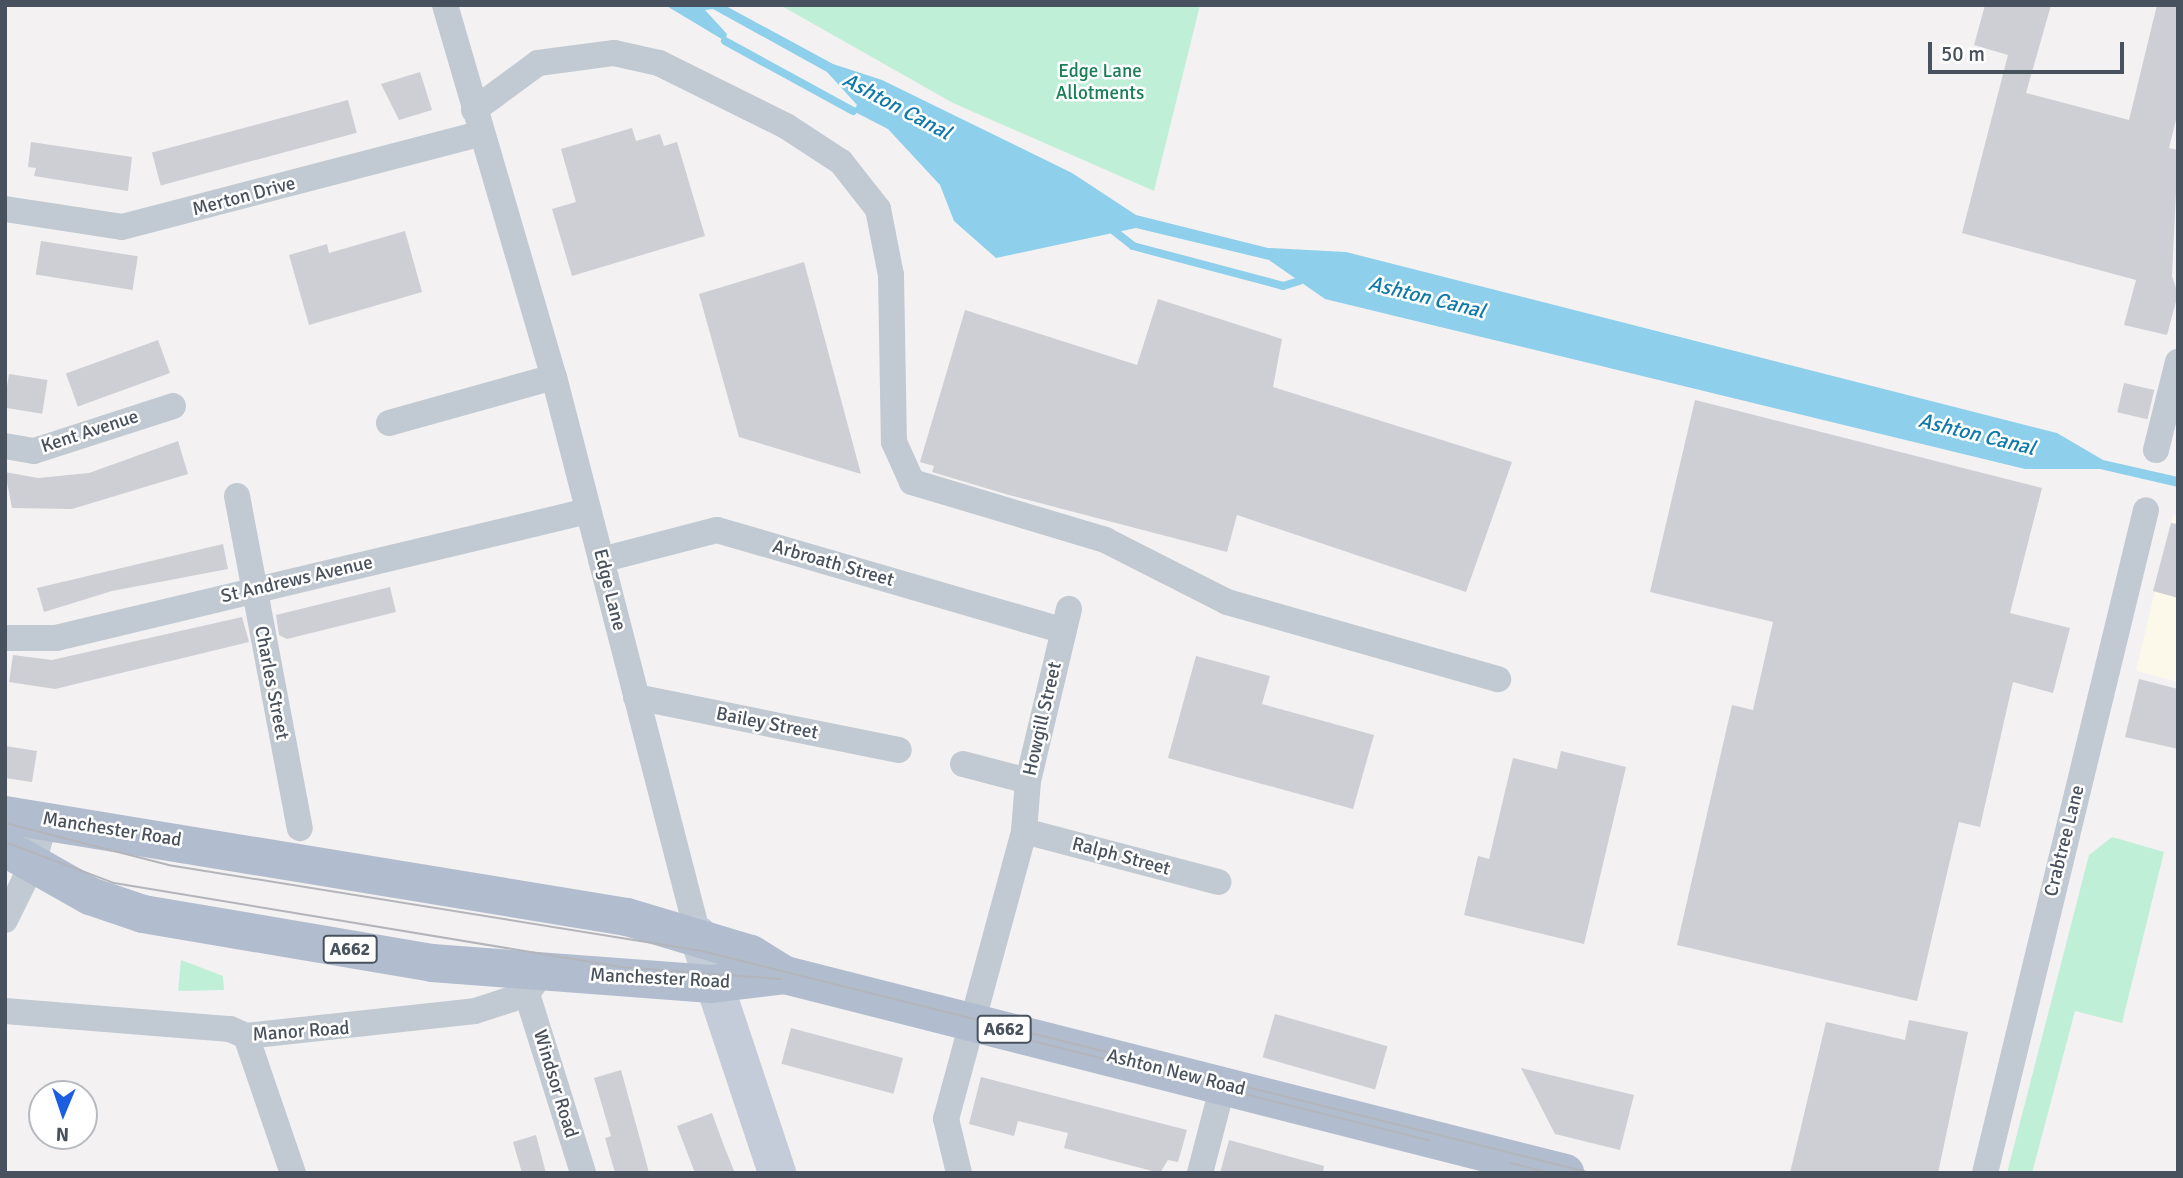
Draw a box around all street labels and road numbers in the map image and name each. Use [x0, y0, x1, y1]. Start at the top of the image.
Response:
street label: Merton Drive [190, 172, 298, 222]
street label: Kent Avenue [38, 406, 142, 458]
street label: Arbroath Street [770, 536, 896, 592]
street label: Edge Lane [588, 547, 630, 633]
street label: St Andrews Avenue [219, 551, 375, 609]
street label: Charles Street [249, 624, 293, 742]
street label: Howgill Street [1019, 660, 1067, 778]
street label: Bailey Street [714, 703, 820, 745]
street label: Crabtree Lane [2040, 783, 2090, 899]
street label: Manchester Road [41, 808, 183, 852]
street label: Ralph Street [1069, 833, 1173, 881]
road number: A662 [322, 934, 378, 964]
street label: Manchester Road [589, 964, 731, 994]
road number: A662 [976, 1014, 1032, 1044]
street label: Manor Road [252, 1017, 350, 1047]
street label: Windsor Road [528, 1027, 582, 1141]
street label: Ashton New Road [1104, 1045, 1248, 1101]

